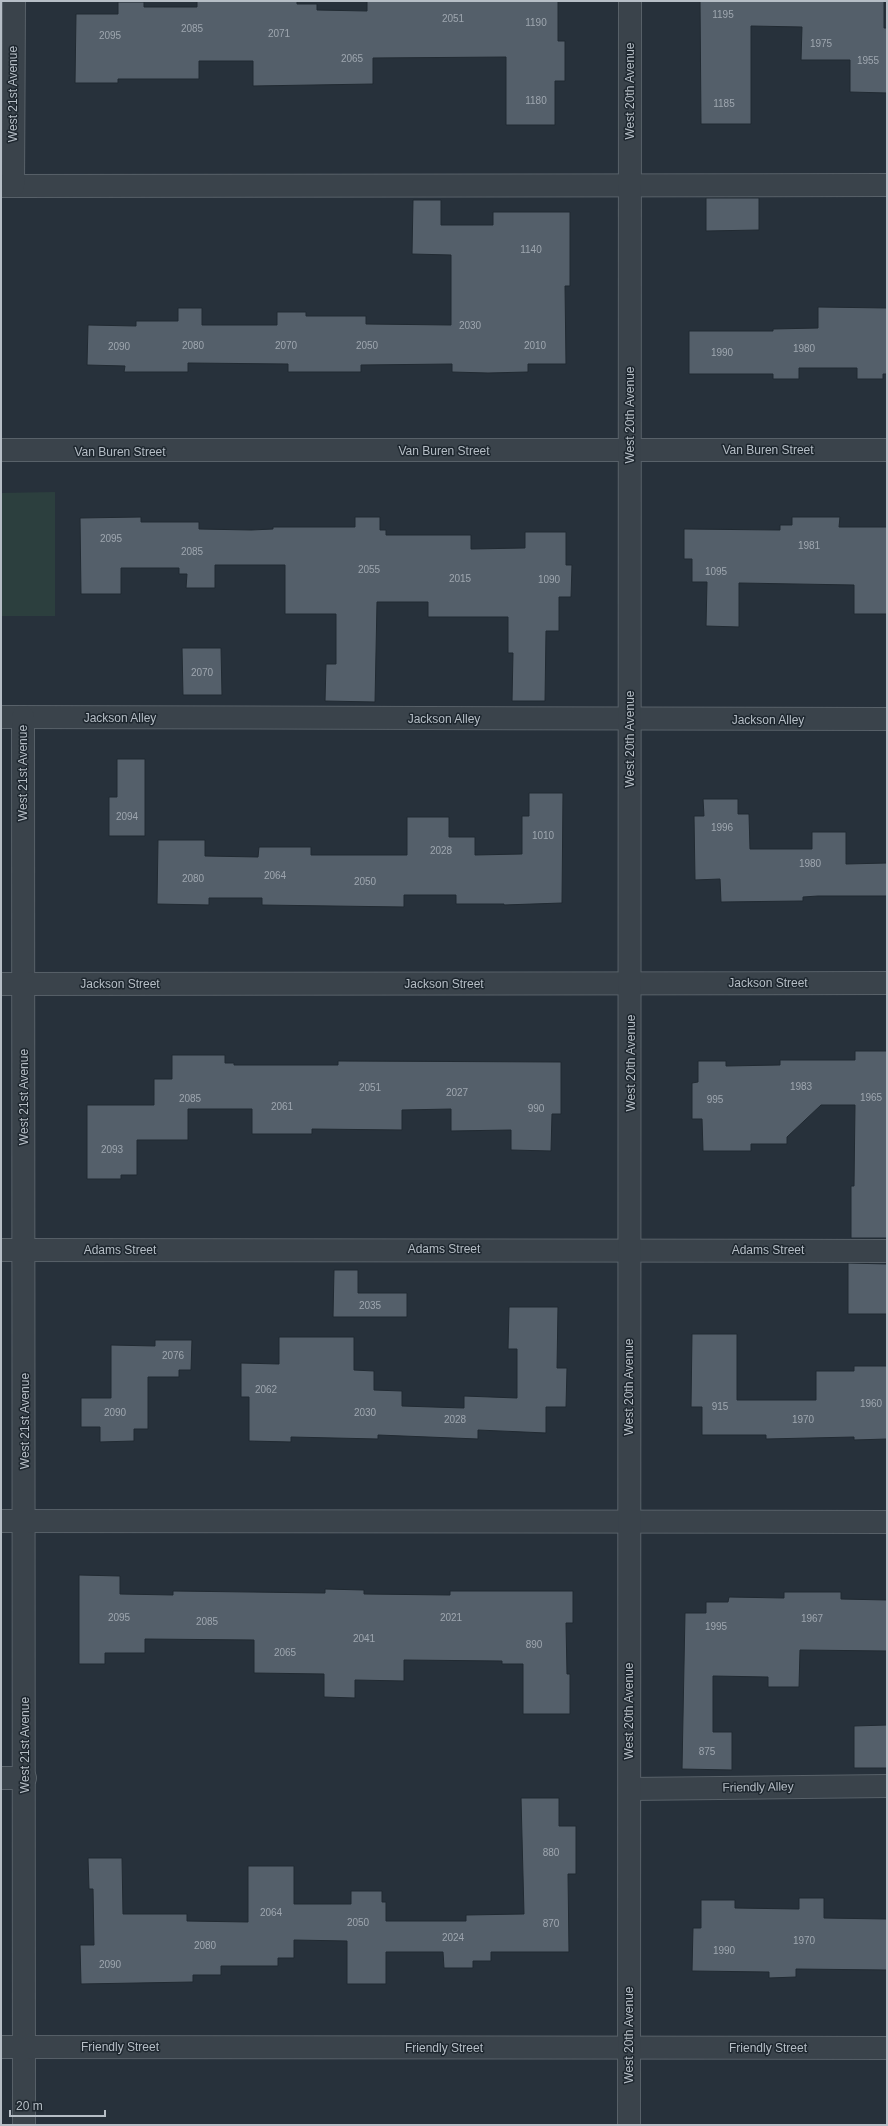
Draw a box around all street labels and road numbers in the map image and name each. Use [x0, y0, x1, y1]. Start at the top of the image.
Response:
street label: West 20th Avenue [623, 42, 637, 139]
street label: West 21st Avenue [6, 46, 20, 142]
street label: West 20th Avenue [623, 366, 637, 463]
street label: Van Buren Street [722, 443, 814, 457]
street label: Van Buren Street [398, 444, 490, 458]
street label: Van Buren Street [74, 445, 166, 459]
street label: West 20th Avenue [623, 690, 637, 787]
street label: Jackson Alley [84, 711, 156, 725]
street label: Jackson Alley [408, 712, 480, 726]
street label: Jackson Alley [732, 713, 804, 727]
street label: West 21st Avenue [16, 725, 30, 821]
street label: Jackson Street [728, 976, 808, 990]
street label: Jackson Street [80, 977, 160, 991]
street label: Jackson Street [404, 977, 484, 991]
street label: West 20th Avenue [624, 1014, 638, 1111]
street label: West 21st Avenue [17, 1049, 31, 1145]
street label: Adams Street [408, 1242, 481, 1256]
street label: Adams Street [84, 1243, 157, 1257]
street label: Adams Street [732, 1243, 805, 1257]
street label: West 20th Avenue [622, 1338, 636, 1435]
street label: West 21st Avenue [18, 1373, 32, 1469]
street label: West 20th Avenue [622, 1662, 636, 1759]
street label: West 21st Avenue [18, 1697, 32, 1793]
street label: Friendly Alley [722, 1779, 794, 1795]
street label: West 20th Avenue [622, 1986, 636, 2083]
street label: Friendly Street [81, 2040, 160, 2054]
street label: Friendly Street [405, 2041, 484, 2055]
street label: Friendly Street [729, 2041, 808, 2055]

